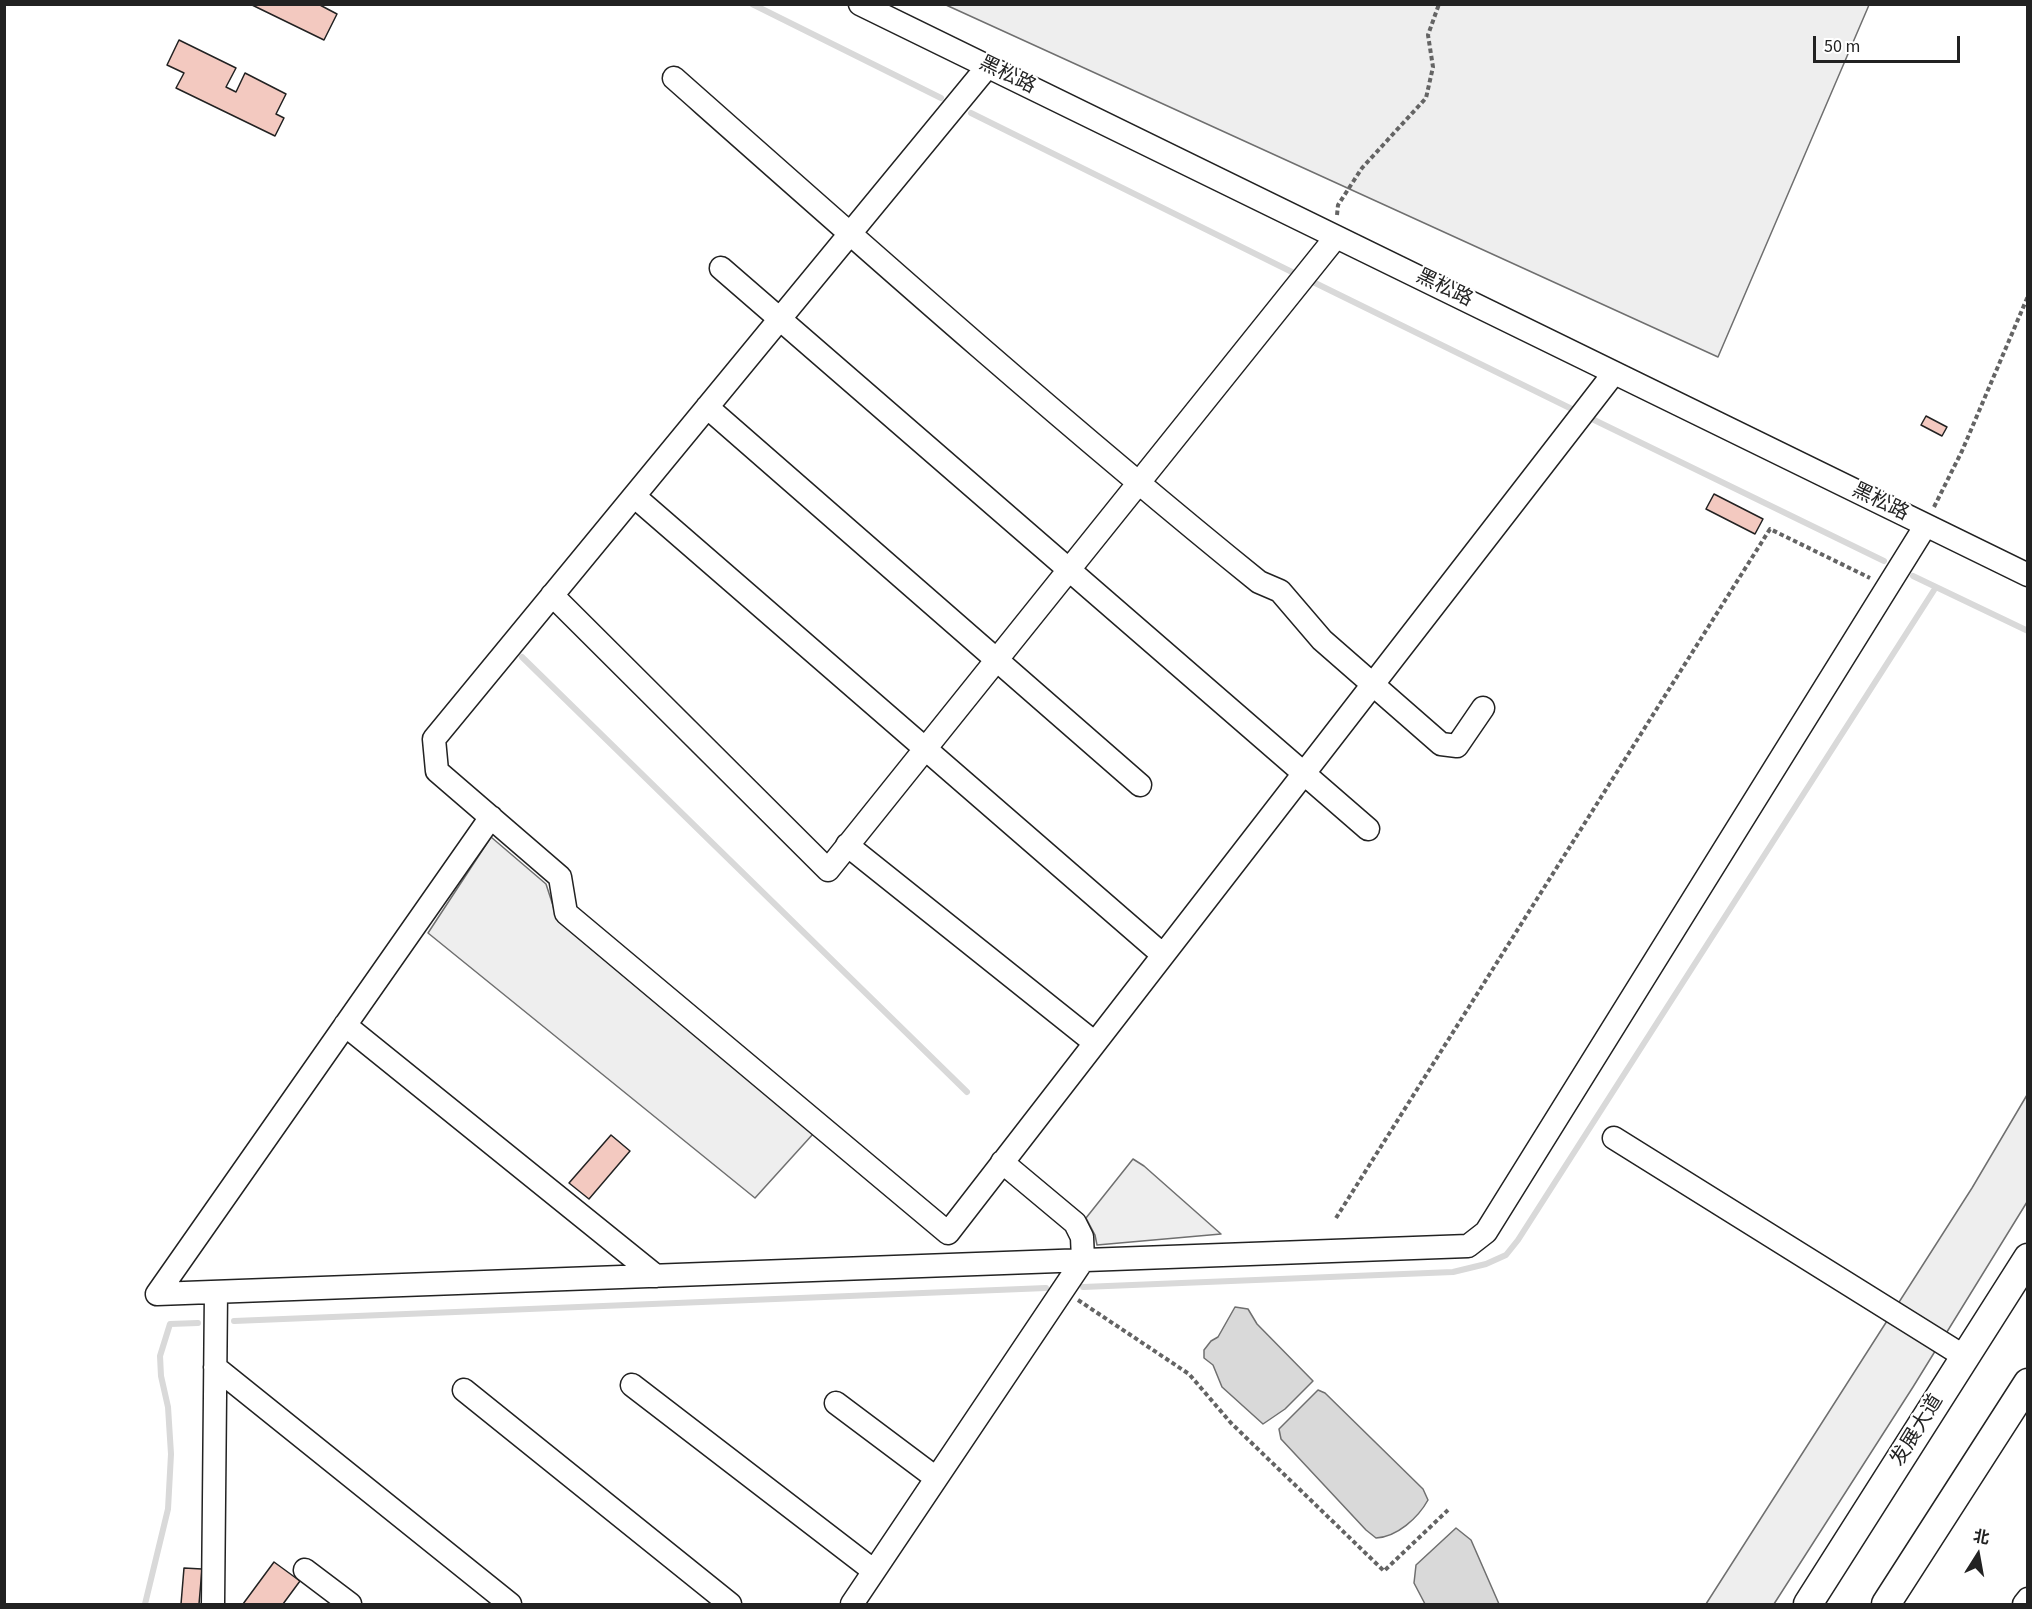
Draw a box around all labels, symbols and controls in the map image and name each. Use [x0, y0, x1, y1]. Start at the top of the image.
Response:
scale bar [1816, 24, 1963, 62]
text: 50 m [1824, 34, 1860, 59]
street label: 黑松路 [975, 52, 1039, 100]
street label: 黑松路 [1412, 265, 1476, 313]
street label: 黑松路 [1848, 479, 1912, 527]
street label: 发展大道 [1887, 1391, 1949, 1471]
north arrow [1948, 1525, 2008, 1585]
text: 北 [1971, 1525, 1991, 1550]

